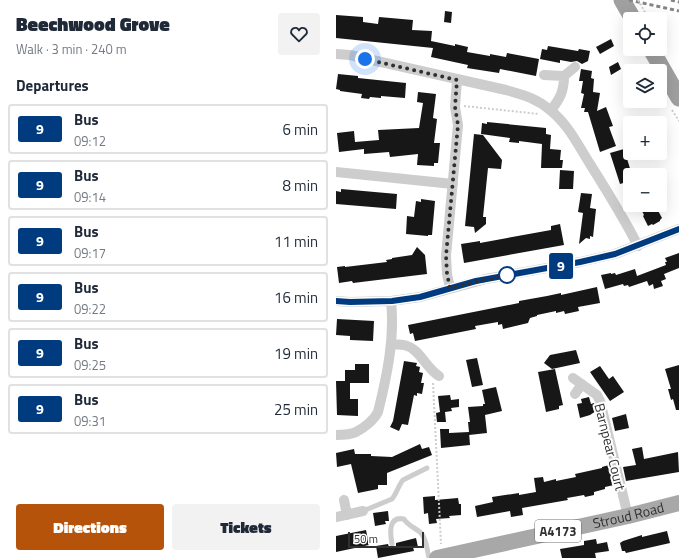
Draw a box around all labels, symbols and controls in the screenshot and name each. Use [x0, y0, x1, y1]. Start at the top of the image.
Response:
text: Beechwood Grove [16, 9, 170, 38]
map controls [623, 12, 667, 212]
button: locate [623, 12, 667, 56]
button: heart [278, 13, 320, 55]
text: Walk · 3 min · 240 m [16, 39, 127, 59]
your location [355, 49, 375, 69]
button: layers [623, 64, 667, 108]
text: Departures [16, 74, 89, 97]
text: Bus [74, 108, 99, 131]
button: + [623, 116, 667, 160]
text: 9 [36, 118, 44, 139]
text: 6 min [282, 118, 318, 141]
text: 09:12 [74, 131, 106, 151]
text: Bus [74, 164, 99, 187]
button: − [623, 168, 667, 212]
text: 9 [36, 174, 44, 195]
text: 8 min [282, 174, 318, 197]
text: 09:14 [74, 187, 106, 207]
text: Bus [74, 220, 99, 243]
text: 9 [36, 230, 44, 251]
text: 11 min [274, 230, 318, 253]
text: 09:17 [74, 243, 106, 263]
line badge: 9 [548, 253, 574, 279]
text: 9 [557, 255, 565, 276]
unlabelled marker [498, 266, 516, 284]
text: Bus [74, 276, 99, 299]
text: 9 [36, 286, 44, 307]
text: 16 min [274, 286, 318, 309]
text: 09:22 [74, 299, 106, 319]
text: Bus [74, 332, 99, 355]
text: 9 [36, 342, 44, 363]
text: 19 min [274, 342, 318, 365]
text: 09:25 [74, 355, 106, 375]
text: Bus [74, 388, 99, 411]
text: 9 [36, 398, 44, 419]
text: 25 min [274, 398, 318, 421]
street label: Barnpear Court [589, 401, 632, 493]
text: 09:31 [74, 411, 106, 431]
street label: Stroud Road [591, 496, 666, 533]
button: Directions [16, 504, 164, 550]
button: Tickets [172, 504, 320, 550]
road number: A4173 [535, 520, 581, 542]
scale bar [348, 530, 424, 549]
text: 50 m [354, 531, 378, 547]

